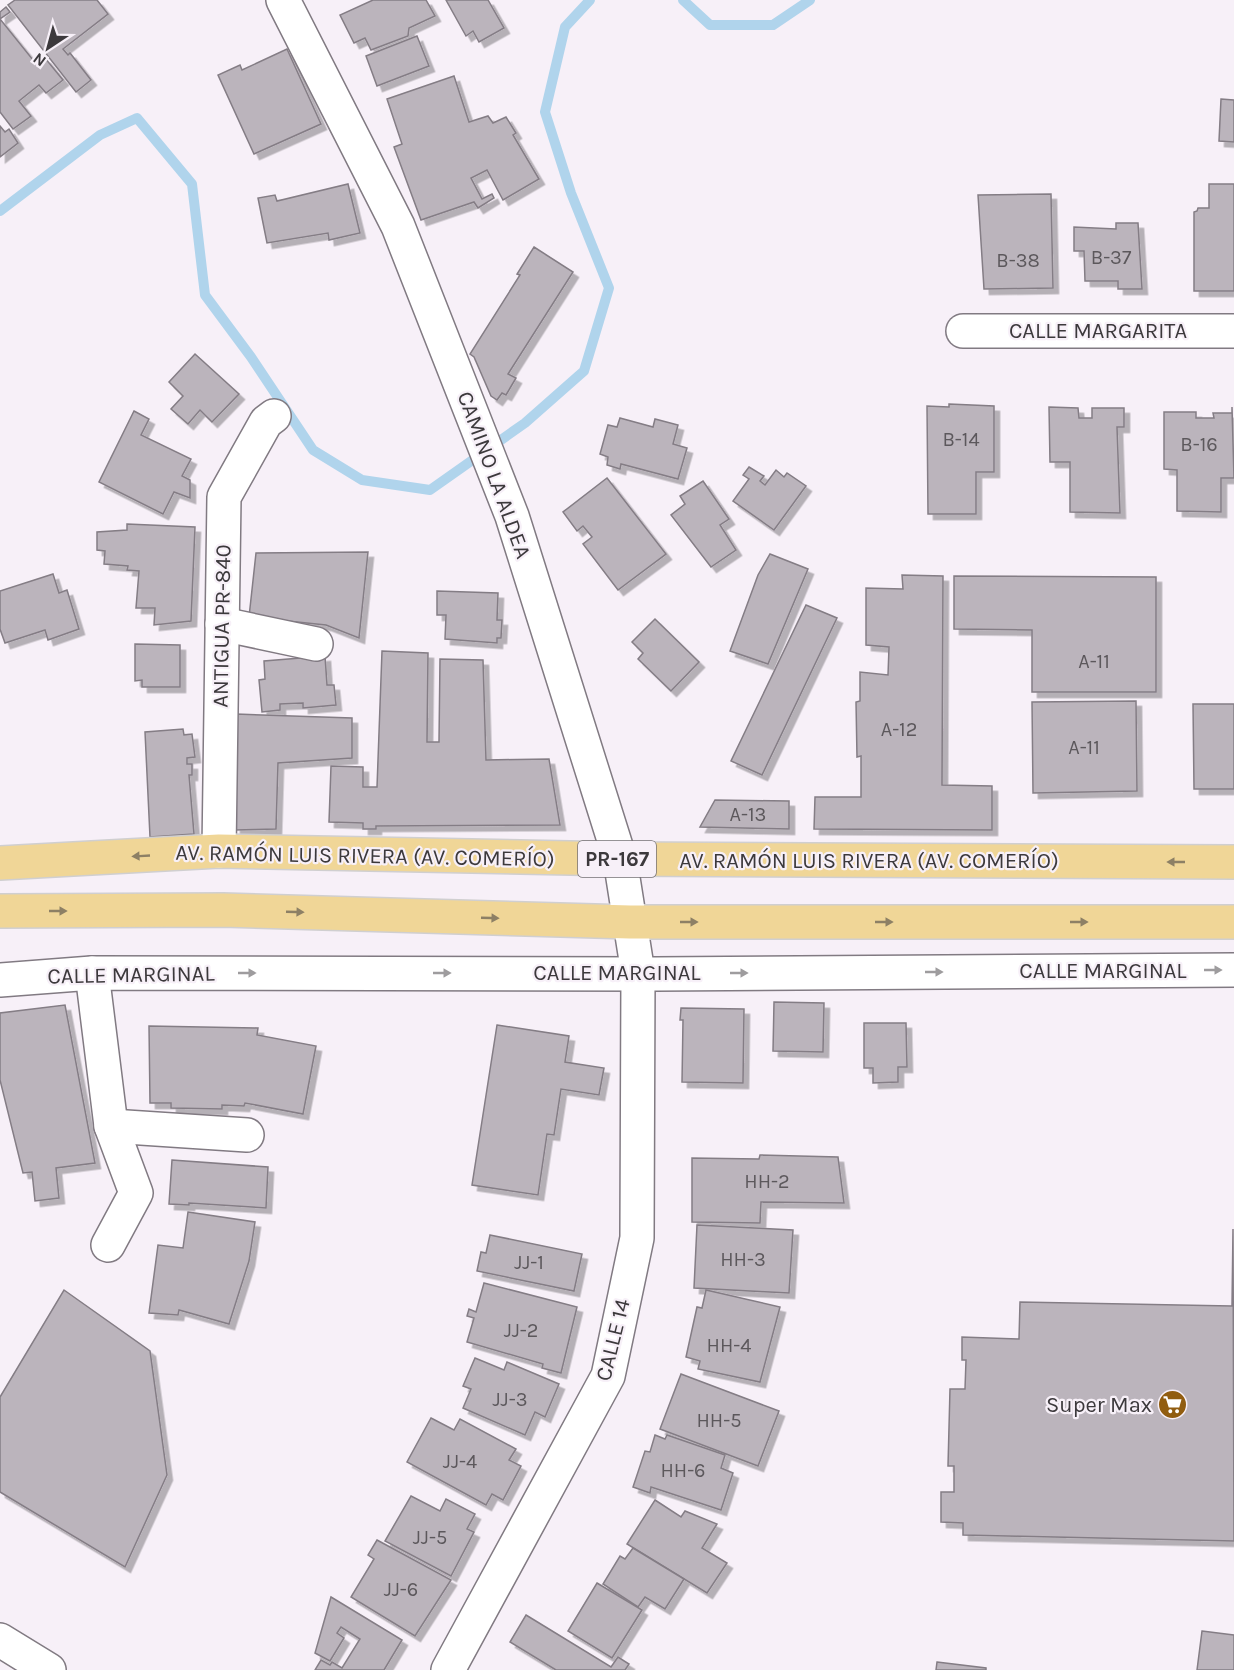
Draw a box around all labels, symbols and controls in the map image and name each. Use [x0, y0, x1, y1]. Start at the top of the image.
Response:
north arrow [18, 18, 78, 78]
text: N [29, 49, 50, 71]
house number: B-37 [1091, 246, 1132, 269]
house number: B-38 [996, 249, 1040, 272]
street label: CALLE MARGARITA [1009, 318, 1187, 344]
street label: CAMINO LA ALDEA [452, 388, 536, 562]
house number: B-14 [942, 428, 980, 451]
house number: B-16 [1180, 433, 1218, 456]
street label: ANTIGUA PR-840 [208, 544, 236, 708]
house number: A-11 [1078, 650, 1110, 673]
house number: A-12 [881, 718, 917, 741]
house number: A-11 [1068, 736, 1100, 759]
house number: A-13 [730, 803, 766, 826]
street label: AV. RAMÓN LUIS RIVERA (AV. COMERÍO) [175, 839, 555, 872]
road number: PR-167 [578, 841, 656, 877]
street label: AV. RAMÓN LUIS RIVERA (AV. COMERÍO) [679, 847, 1059, 874]
one-way arrow [131, 851, 150, 860]
one-way arrow [1166, 857, 1185, 867]
one-way arrow [49, 906, 68, 916]
one-way arrow [286, 908, 305, 917]
one-way arrow [481, 913, 500, 923]
one-way arrow [679, 917, 698, 927]
one-way arrow [874, 917, 893, 927]
one-way arrow [1069, 917, 1088, 927]
street label: CALLE MARGINAL [1019, 958, 1187, 984]
street label: CALLE MARGINAL [533, 960, 701, 986]
street label: CALLE MARGINAL [47, 961, 216, 989]
one-way arrow [1203, 965, 1222, 975]
one-way arrow [924, 967, 943, 977]
one-way arrow [238, 968, 257, 978]
one-way arrow [433, 968, 452, 978]
one-way arrow [729, 968, 748, 978]
house number: HH-2 [744, 1170, 790, 1193]
house number: HH-3 [720, 1248, 766, 1271]
house number: JJ-1 [514, 1251, 544, 1274]
street label: CALLE 14 [590, 1296, 636, 1384]
house number: JJ-2 [504, 1319, 538, 1342]
house number: HH-4 [707, 1334, 751, 1357]
house number: JJ-3 [493, 1388, 527, 1411]
supermarket icon: Super Max [1157, 1389, 1189, 1421]
place label: Super Max [1046, 1392, 1152, 1418]
house number: HH-5 [697, 1409, 742, 1432]
house number: JJ-4 [443, 1450, 477, 1473]
house number: HH-6 [660, 1459, 706, 1482]
house number: JJ-5 [413, 1526, 447, 1549]
house number: JJ-6 [384, 1578, 418, 1601]

